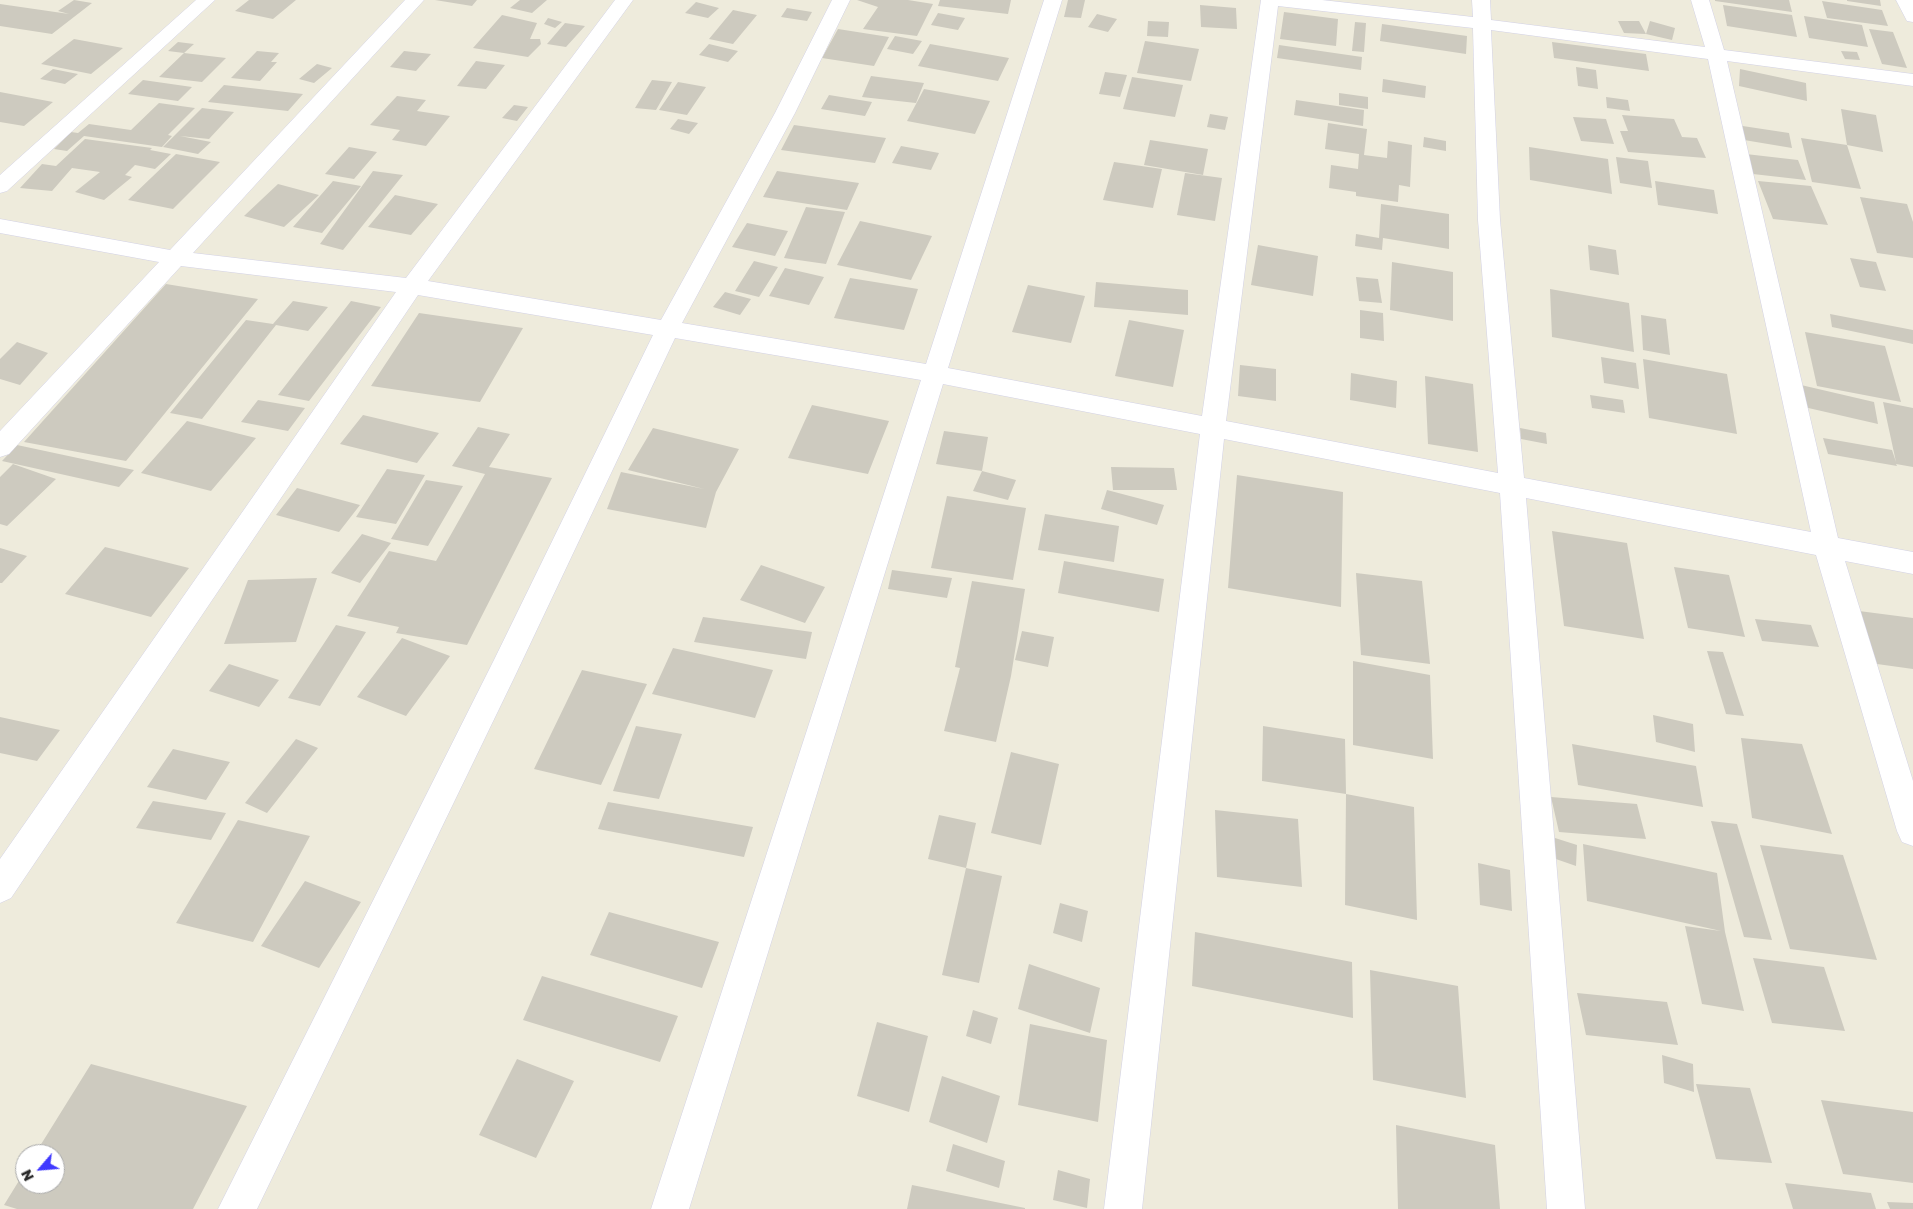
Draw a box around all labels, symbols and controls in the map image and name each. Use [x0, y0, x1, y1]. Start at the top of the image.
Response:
north arrow [15, 1144, 65, 1194]
text: N [17, 1167, 37, 1184]

